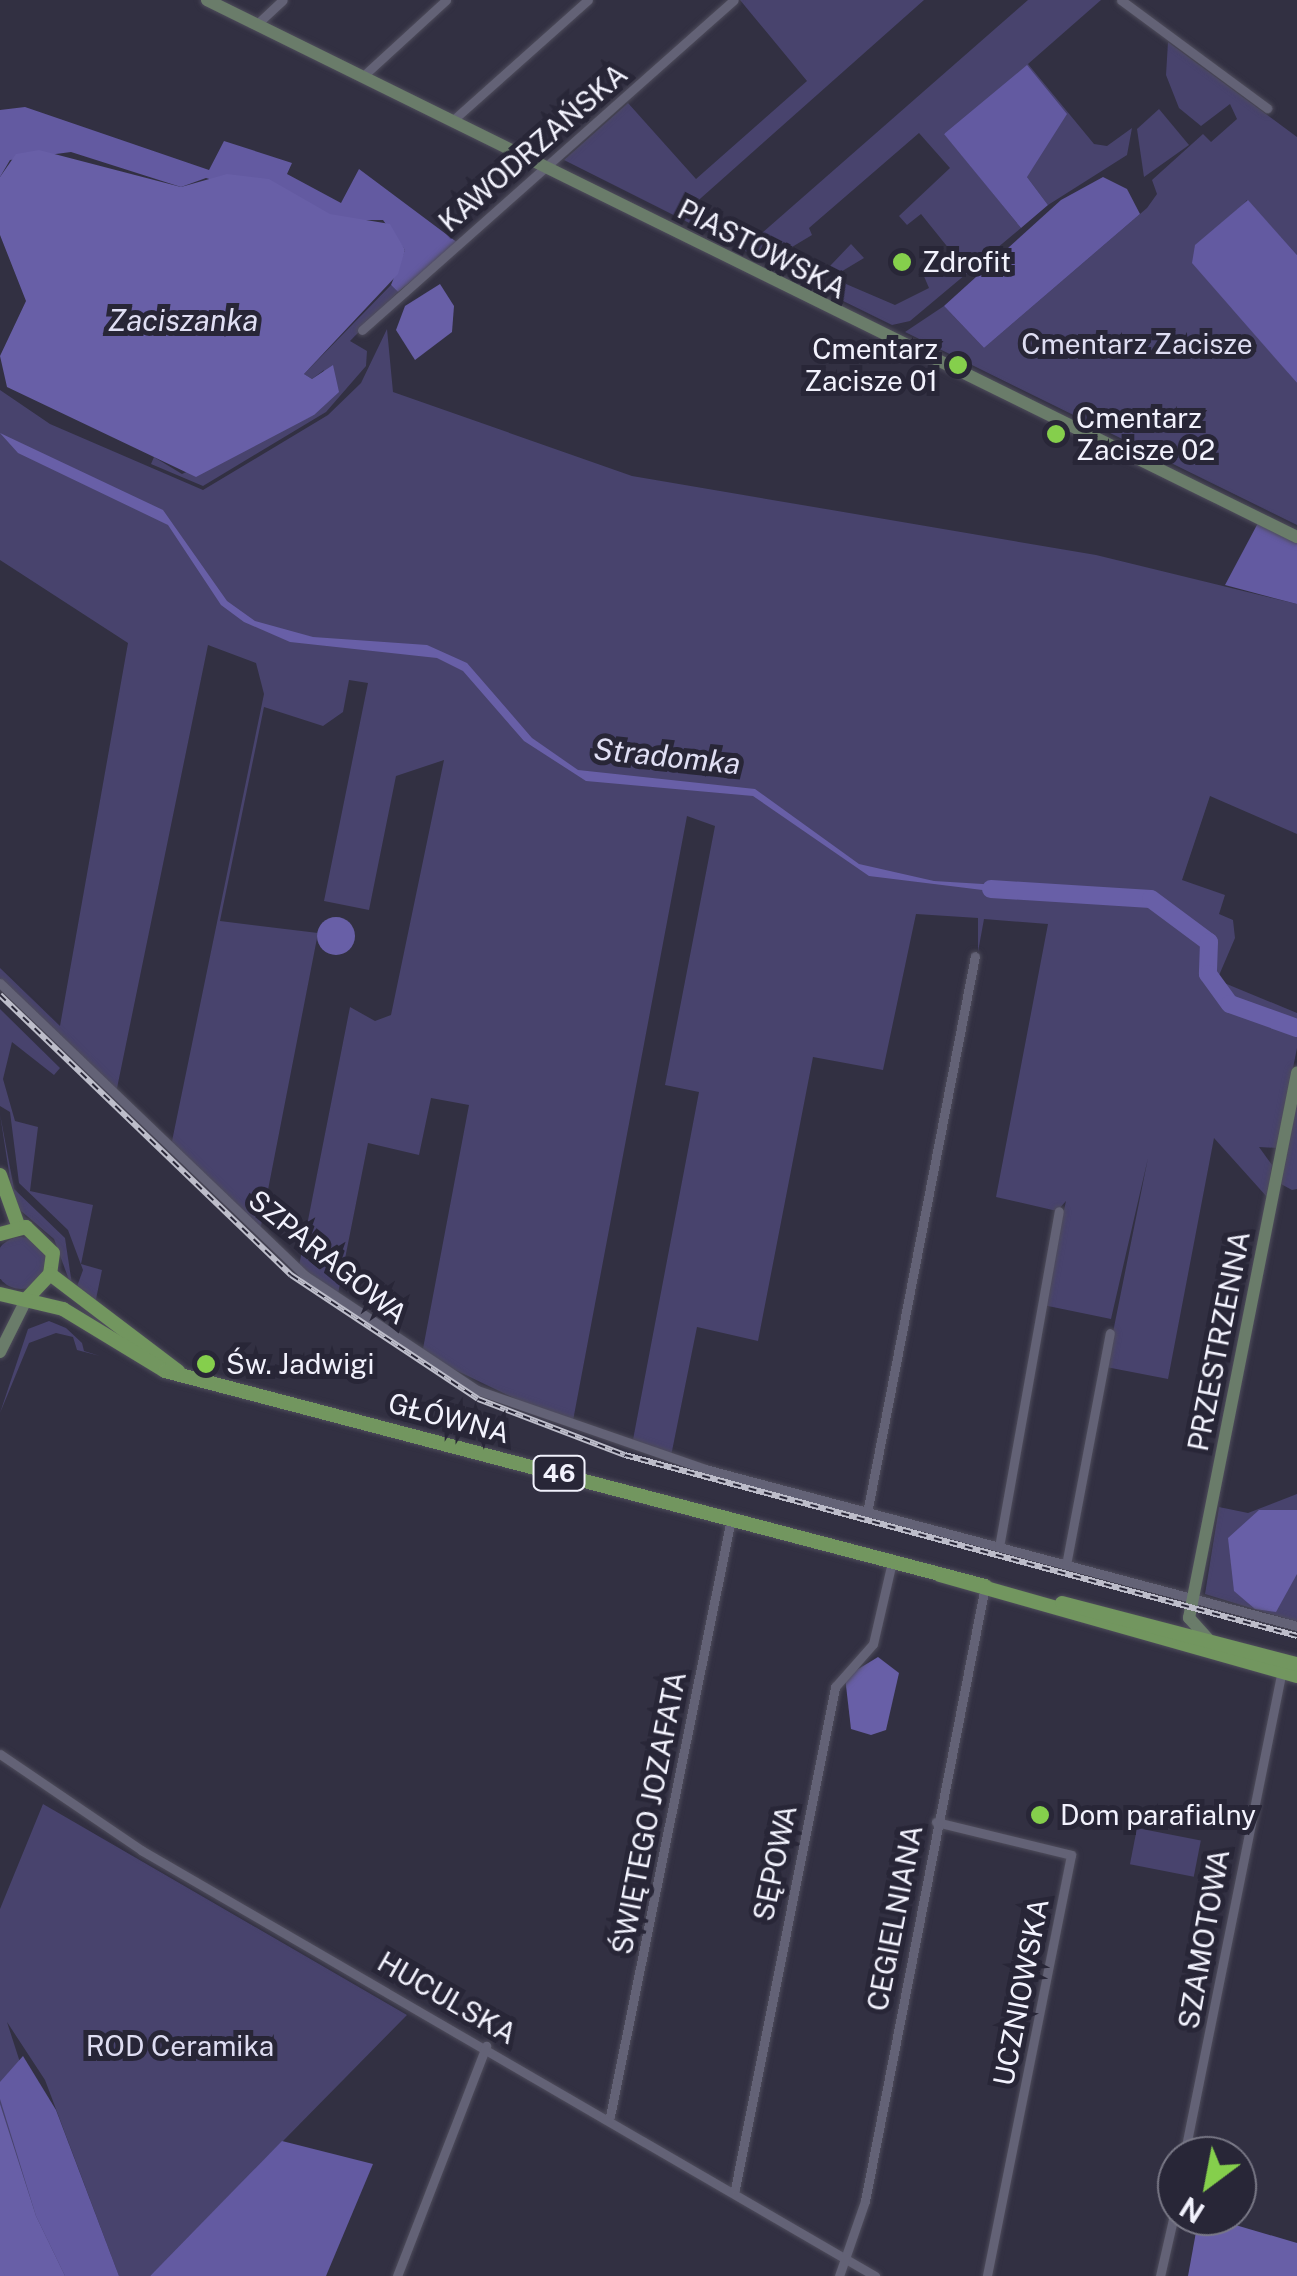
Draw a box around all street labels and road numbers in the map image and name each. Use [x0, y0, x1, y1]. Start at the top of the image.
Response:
street label: KAWODRZAŃSKA [432, 57, 634, 239]
street label: PIASTOWSKA [672, 192, 852, 306]
street label: SZPARAGOWA [242, 1183, 414, 1331]
street label: PRZESTRZENNA [1181, 1228, 1257, 1454]
street label: GŁÓWNA [385, 1386, 513, 1450]
road number: 46 [532, 1453, 586, 1493]
street label: ŚWIĘTEGO JOZAFATA [605, 1669, 693, 1957]
street label: SĘPOWA [746, 1802, 804, 1924]
street label: CEGIELNIANA [861, 1822, 929, 2014]
street label: SZAMOTOWA [1172, 1846, 1236, 2032]
street label: UCZNIOWSKA [986, 1896, 1056, 2088]
street label: HUCULSKA [372, 1945, 522, 2051]

